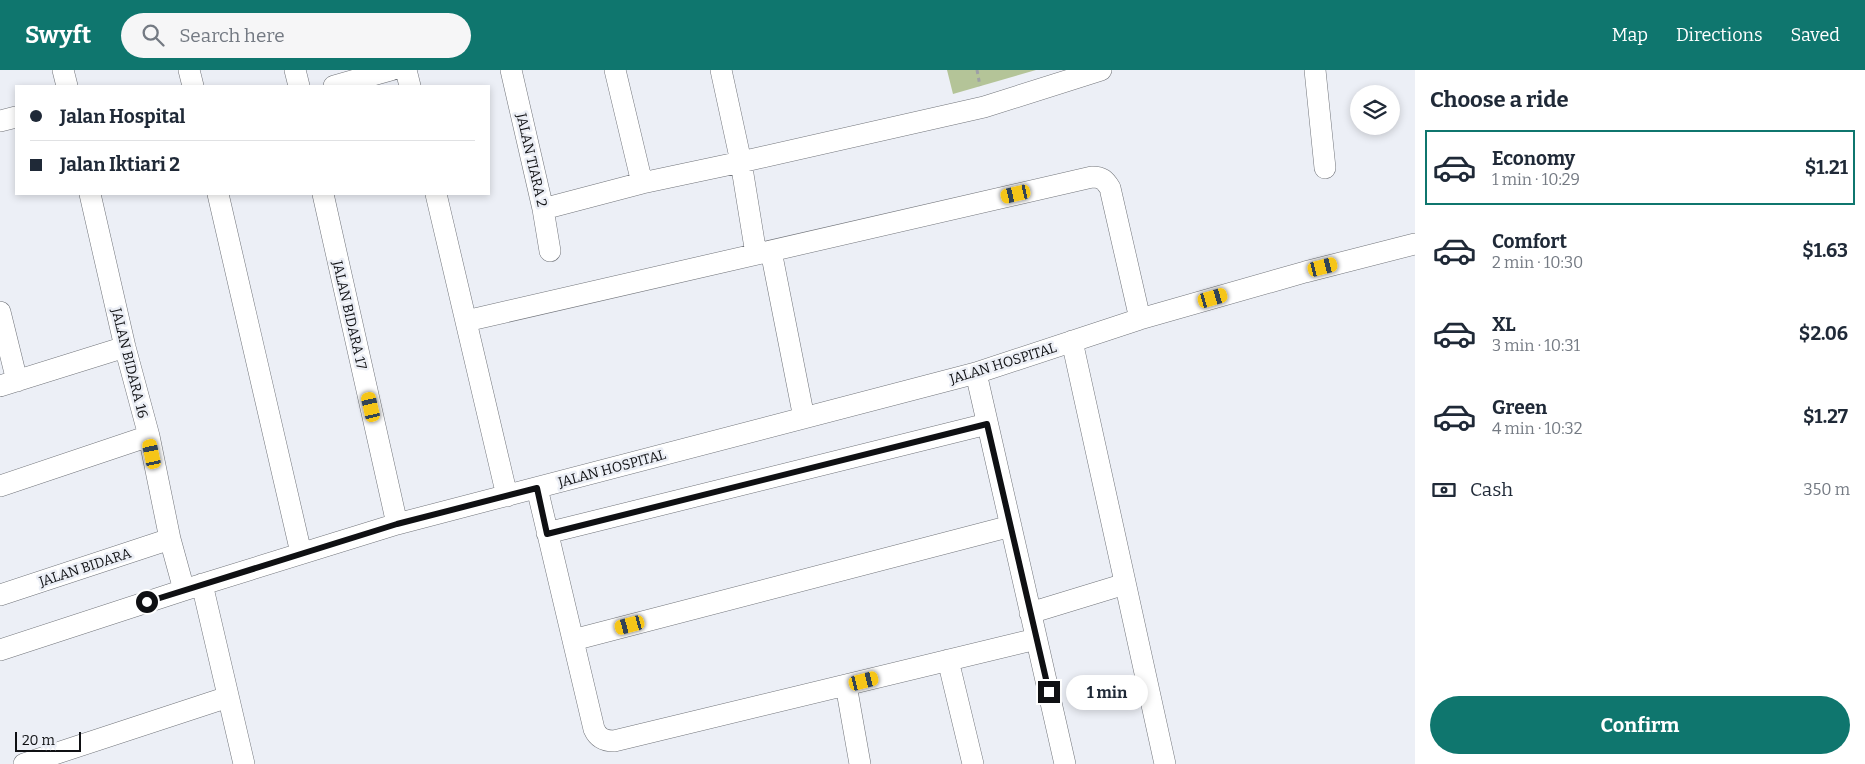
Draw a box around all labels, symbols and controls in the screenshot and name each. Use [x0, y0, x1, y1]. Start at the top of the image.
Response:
search box [121, 13, 471, 58]
text: Swyft [25, 21, 91, 49]
icon: search [139, 21, 167, 49]
text: Search here [179, 24, 285, 47]
text: Map [1612, 24, 1648, 46]
text: Directions [1676, 24, 1763, 46]
text: Saved [1791, 24, 1840, 46]
map controls [1350, 85, 1400, 135]
button: layers [1350, 85, 1400, 135]
text: Choose a ride [1430, 86, 1569, 113]
text: Jalan Hospital [60, 105, 185, 128]
street label: JALAN TIARA 2 [512, 111, 551, 209]
icon: car [1432, 145, 1477, 190]
text: Economy [1492, 147, 1575, 170]
text: Jalan Iktiari 2 [60, 153, 180, 176]
text: $1.21 [1805, 156, 1848, 179]
text: 1 min · 10:29 [1492, 170, 1580, 189]
car [999, 183, 1032, 205]
icon: car [1432, 228, 1477, 273]
text: Comfort [1492, 230, 1567, 253]
text: $1.63 [1802, 239, 1848, 262]
text: 2 min · 10:30 [1492, 253, 1583, 272]
car [1306, 256, 1339, 278]
street label: JALAN BIDARA 17 [328, 258, 370, 371]
car [1196, 287, 1229, 309]
street label: JALAN BIDARA 16 [107, 305, 151, 420]
icon: car [1432, 311, 1477, 356]
text: XL [1492, 313, 1516, 336]
text: $2.06 [1799, 322, 1848, 345]
text: 3 min · 10:31 [1492, 336, 1580, 355]
street label: JALAN HOSPITAL [947, 339, 1059, 388]
car [360, 391, 381, 423]
icon: car [1432, 394, 1477, 439]
text: Green [1492, 396, 1547, 419]
text: $1.27 [1803, 405, 1848, 428]
text: 4 min · 10:32 [1492, 419, 1582, 438]
car [141, 438, 162, 470]
street label: JALAN HOSPITAL [555, 446, 668, 491]
icon: cash [1430, 476, 1458, 504]
text: Cash [1470, 478, 1513, 501]
text: 350 m [1804, 480, 1850, 499]
street label: JALAN BIDARA [36, 545, 133, 591]
route start [136, 591, 158, 613]
car [613, 614, 646, 636]
car [847, 670, 880, 692]
callout: 1 min [1066, 674, 1149, 710]
route end [1038, 681, 1060, 703]
text: 1 min [1087, 683, 1127, 702]
button: Confirm [1430, 696, 1850, 754]
scale bar [15, 729, 81, 752]
text: 20 m [22, 732, 55, 749]

